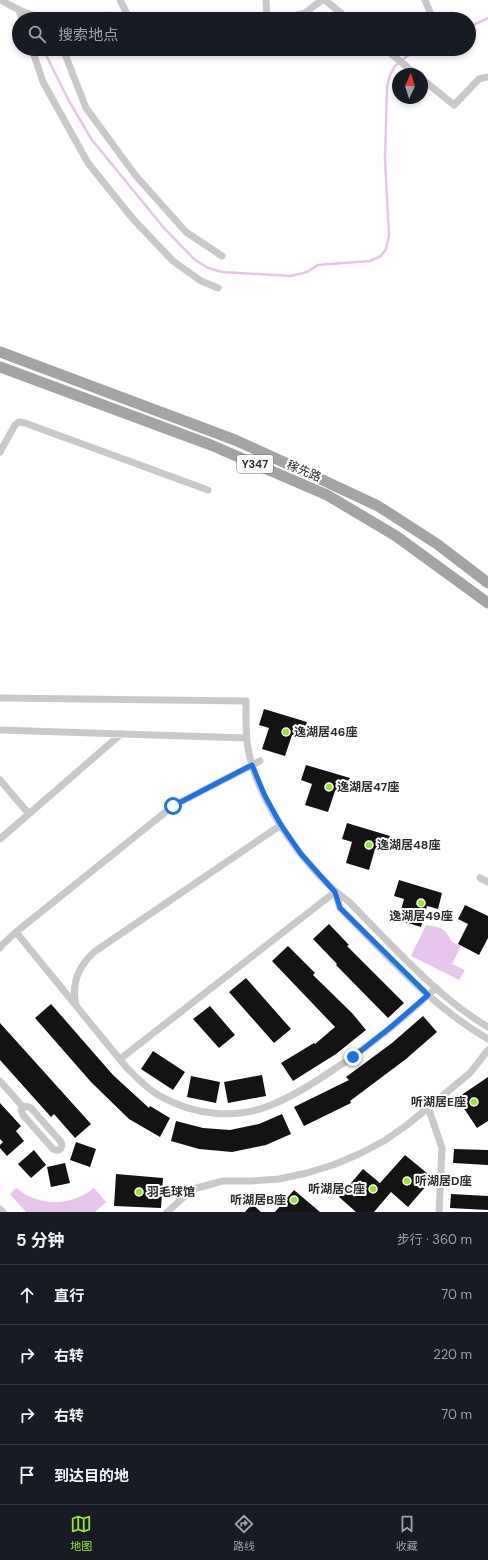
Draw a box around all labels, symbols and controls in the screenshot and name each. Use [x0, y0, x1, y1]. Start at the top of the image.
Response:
search box [12, 12, 476, 56]
icon: search [26, 23, 48, 45]
text: 搜索地点 [58, 25, 118, 45]
north arrow [392, 68, 428, 104]
road number: Y347 [237, 455, 273, 473]
street label: 稼先路 [284, 457, 324, 485]
place label: 逸湖居46座 [294, 724, 357, 740]
marker: 逸湖居46座 [281, 727, 291, 737]
place label: 逸湖居47座 [337, 779, 399, 795]
marker: 逸湖居47座 [324, 782, 334, 792]
route start [164, 797, 182, 815]
place label: 逸湖居48座 [377, 837, 440, 853]
marker: 逸湖居48座 [364, 840, 374, 850]
marker: 逸湖居49座 [416, 898, 426, 908]
place label: 逸湖居49座 [389, 908, 453, 924]
route end [344, 1048, 362, 1066]
place label: 听湖居E座 [411, 1094, 466, 1110]
marker: 听湖居E座 [469, 1097, 479, 1107]
place label: 听湖居D座 [415, 1173, 472, 1189]
marker: 听湖居D座 [402, 1176, 412, 1186]
place label: 听湖居C座 [308, 1181, 365, 1197]
place label: 羽毛球馆 [147, 1184, 195, 1200]
marker: 听湖居C座 [368, 1184, 378, 1194]
marker: 羽毛球馆 [134, 1187, 144, 1197]
place label: 听湖居B座 [230, 1192, 286, 1208]
marker: 听湖居B座 [289, 1195, 299, 1205]
text: 5 分钟 [16, 1229, 65, 1251]
text: 步行 · 360 m [397, 1231, 472, 1248]
icon: ahead [16, 1284, 38, 1306]
text: 直行 [54, 1286, 84, 1306]
text: 70 m [441, 1286, 472, 1303]
icon: right [16, 1344, 38, 1366]
text: 右转 [54, 1346, 84, 1366]
text: 220 m [433, 1346, 472, 1363]
icon: right [16, 1404, 38, 1426]
text: 右转 [54, 1406, 84, 1426]
text: 70 m [441, 1406, 472, 1423]
icon: arrive [16, 1464, 38, 1486]
text: 到达目的地 [54, 1466, 129, 1486]
tab: 地图 [70, 1513, 92, 1553]
tab: 路线 [233, 1513, 255, 1553]
tab: 收藏 [396, 1513, 418, 1553]

